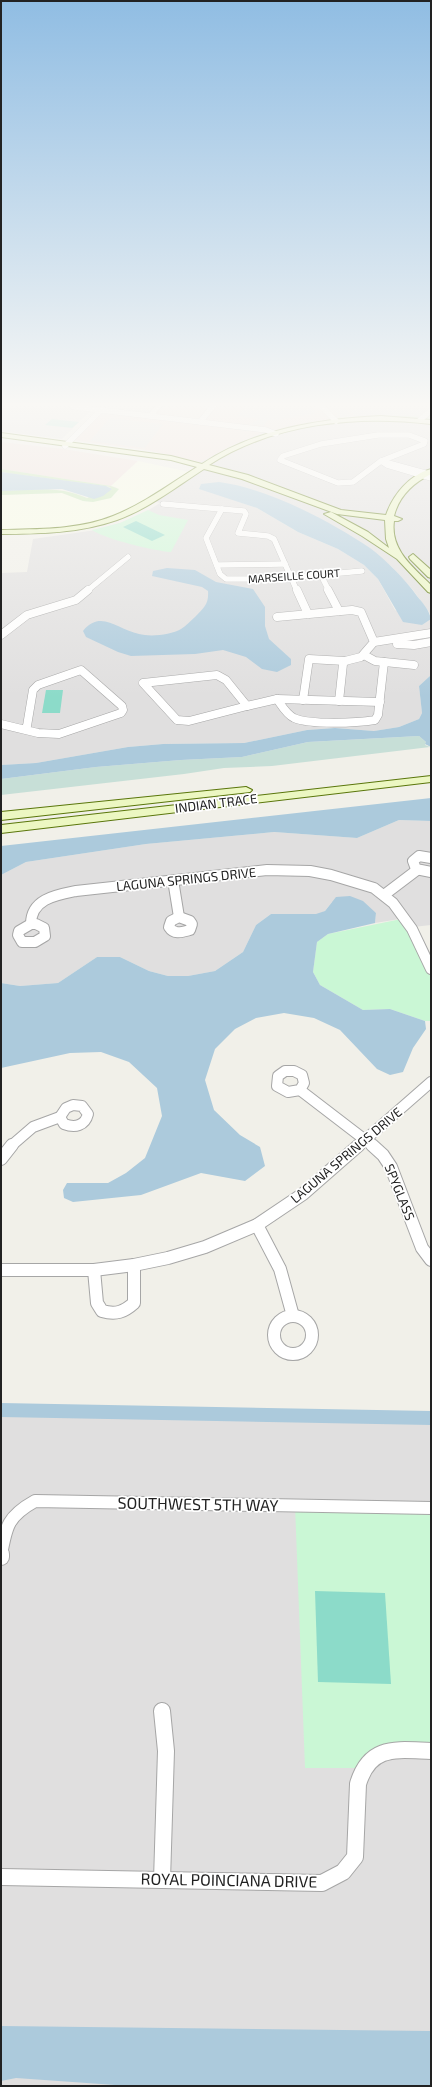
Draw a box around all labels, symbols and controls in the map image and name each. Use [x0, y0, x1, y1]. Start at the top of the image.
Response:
street label: MARSEILLE COURT [247, 566, 341, 585]
street label: INDIAN TRACE [174, 790, 258, 816]
street label: LAGUNA SPRINGS DRIVE [115, 864, 257, 894]
street label: LAGUNA SPRINGS DRIVE [287, 1104, 405, 1206]
street label: SPYGLASS [381, 1161, 419, 1223]
street label: SOUTHWEST 5TH WAY [117, 1493, 279, 1514]
street label: ROYAL POINCIANA DRIVE [141, 1868, 318, 1891]

